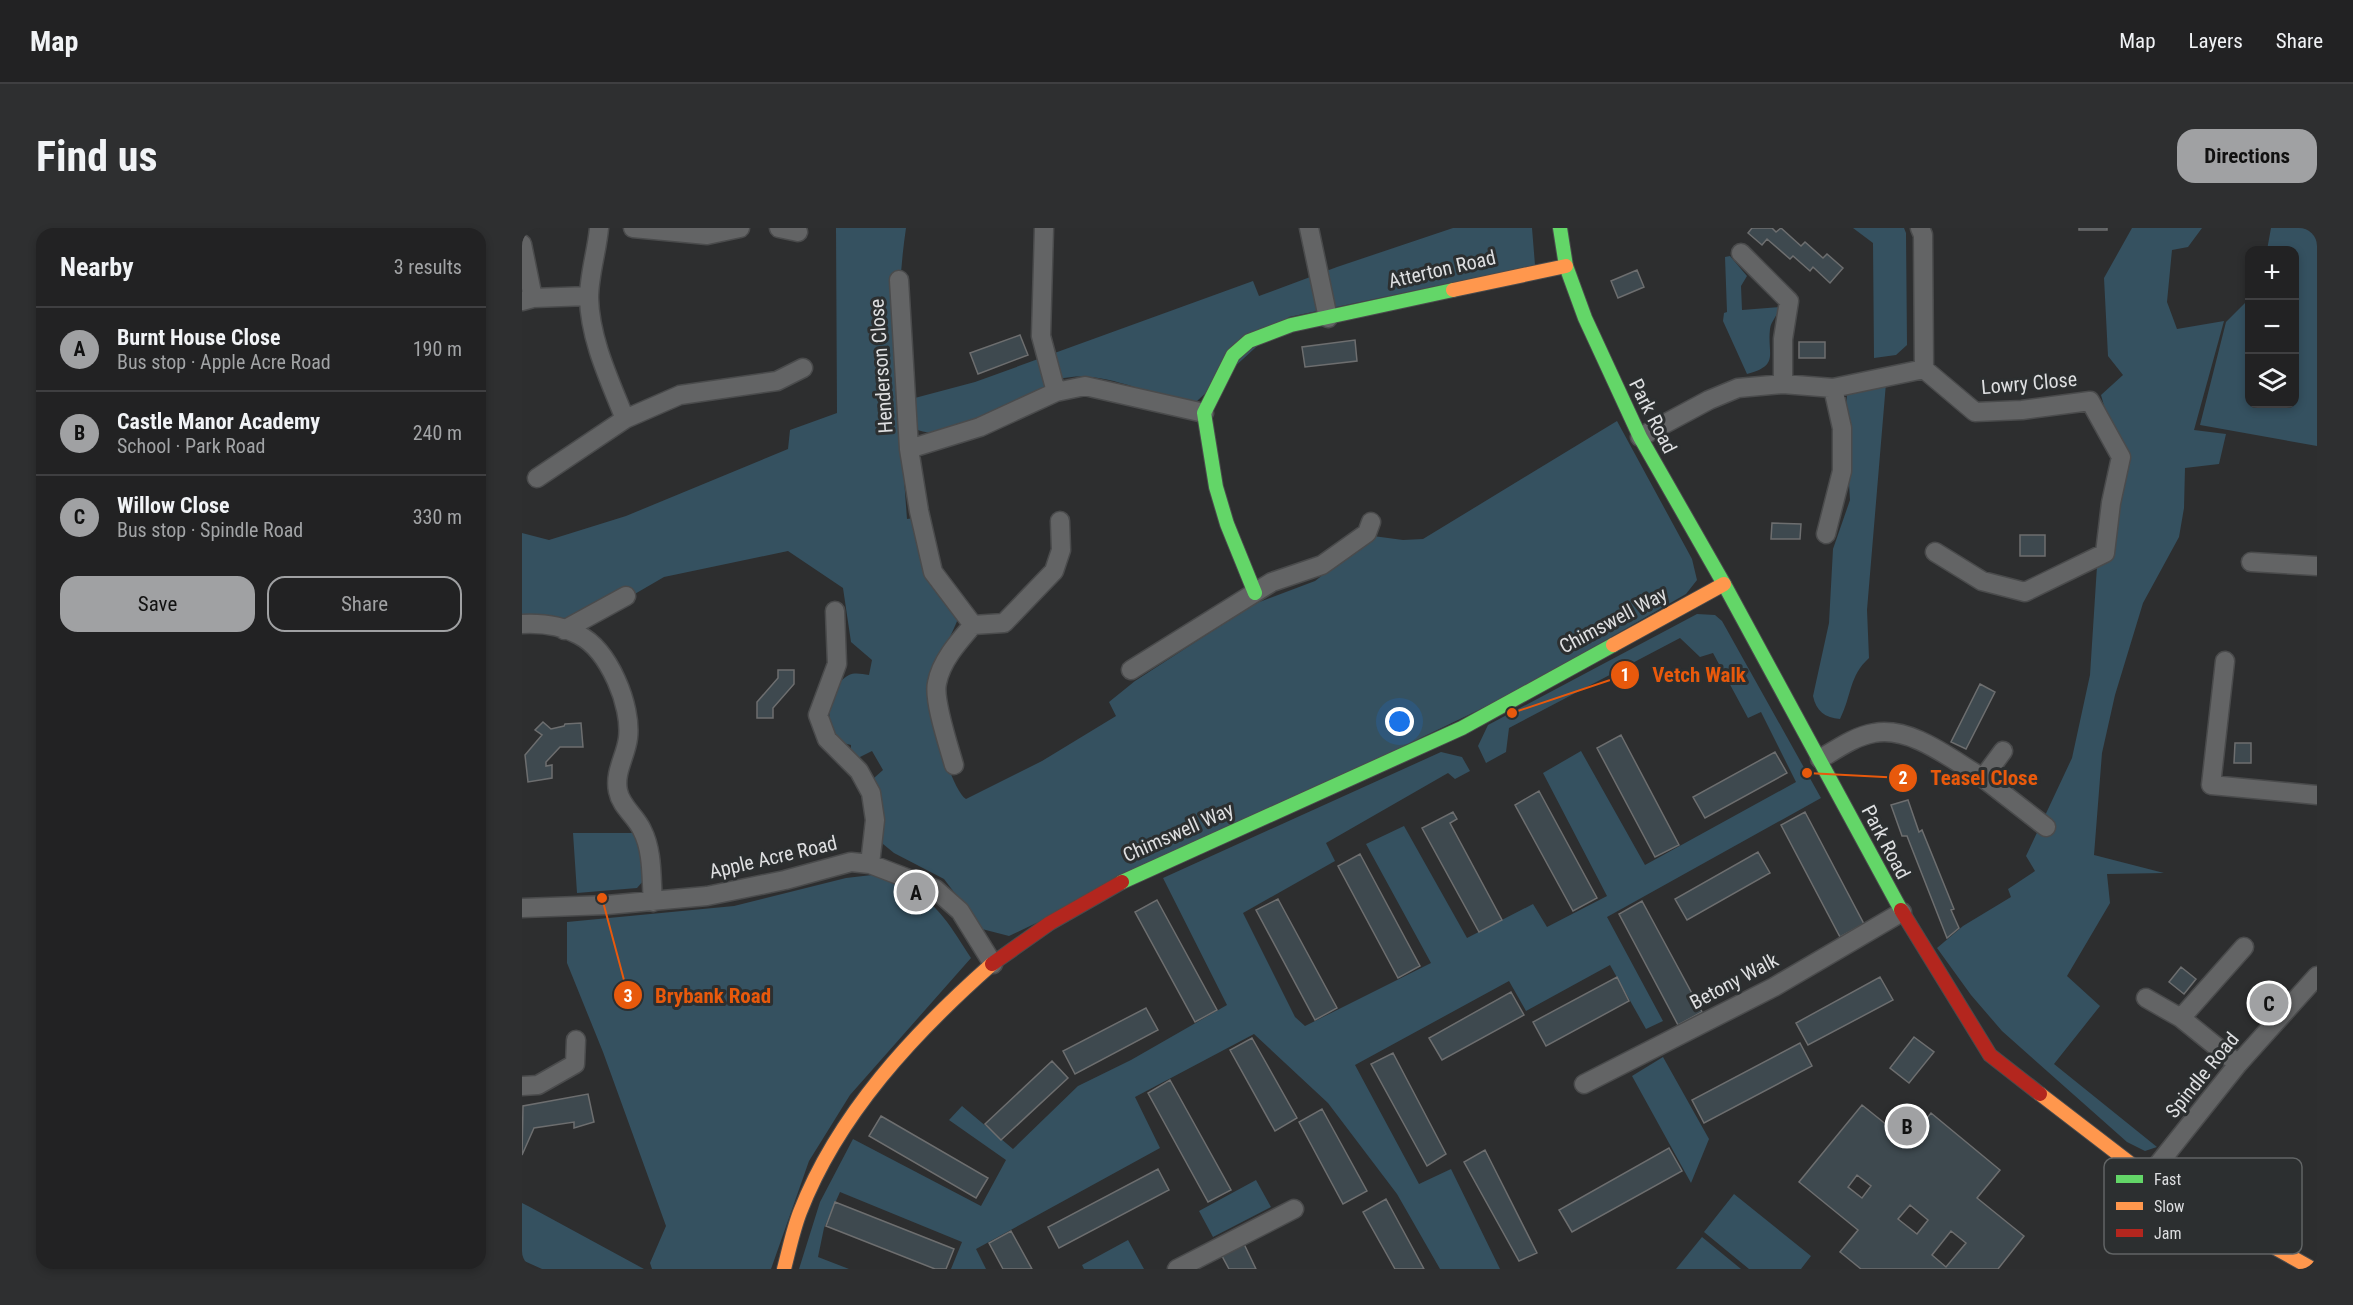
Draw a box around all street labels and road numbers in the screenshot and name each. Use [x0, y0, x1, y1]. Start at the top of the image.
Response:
street label: Atterton Road [1386, 245, 1498, 293]
street label: Henderson Close [864, 298, 898, 434]
street label: Lowry Close [1980, 367, 2078, 399]
street label: Park Road [1624, 375, 1682, 457]
street label: Chimswell Way [1555, 582, 1671, 658]
street label: Chimswell Way [1119, 797, 1237, 867]
street label: Park Road [1857, 801, 1915, 883]
street label: Apple Acre Road [707, 831, 839, 883]
street label: Betony Walk [1686, 948, 1782, 1014]
street label: Spindle Road [2160, 1027, 2244, 1123]

